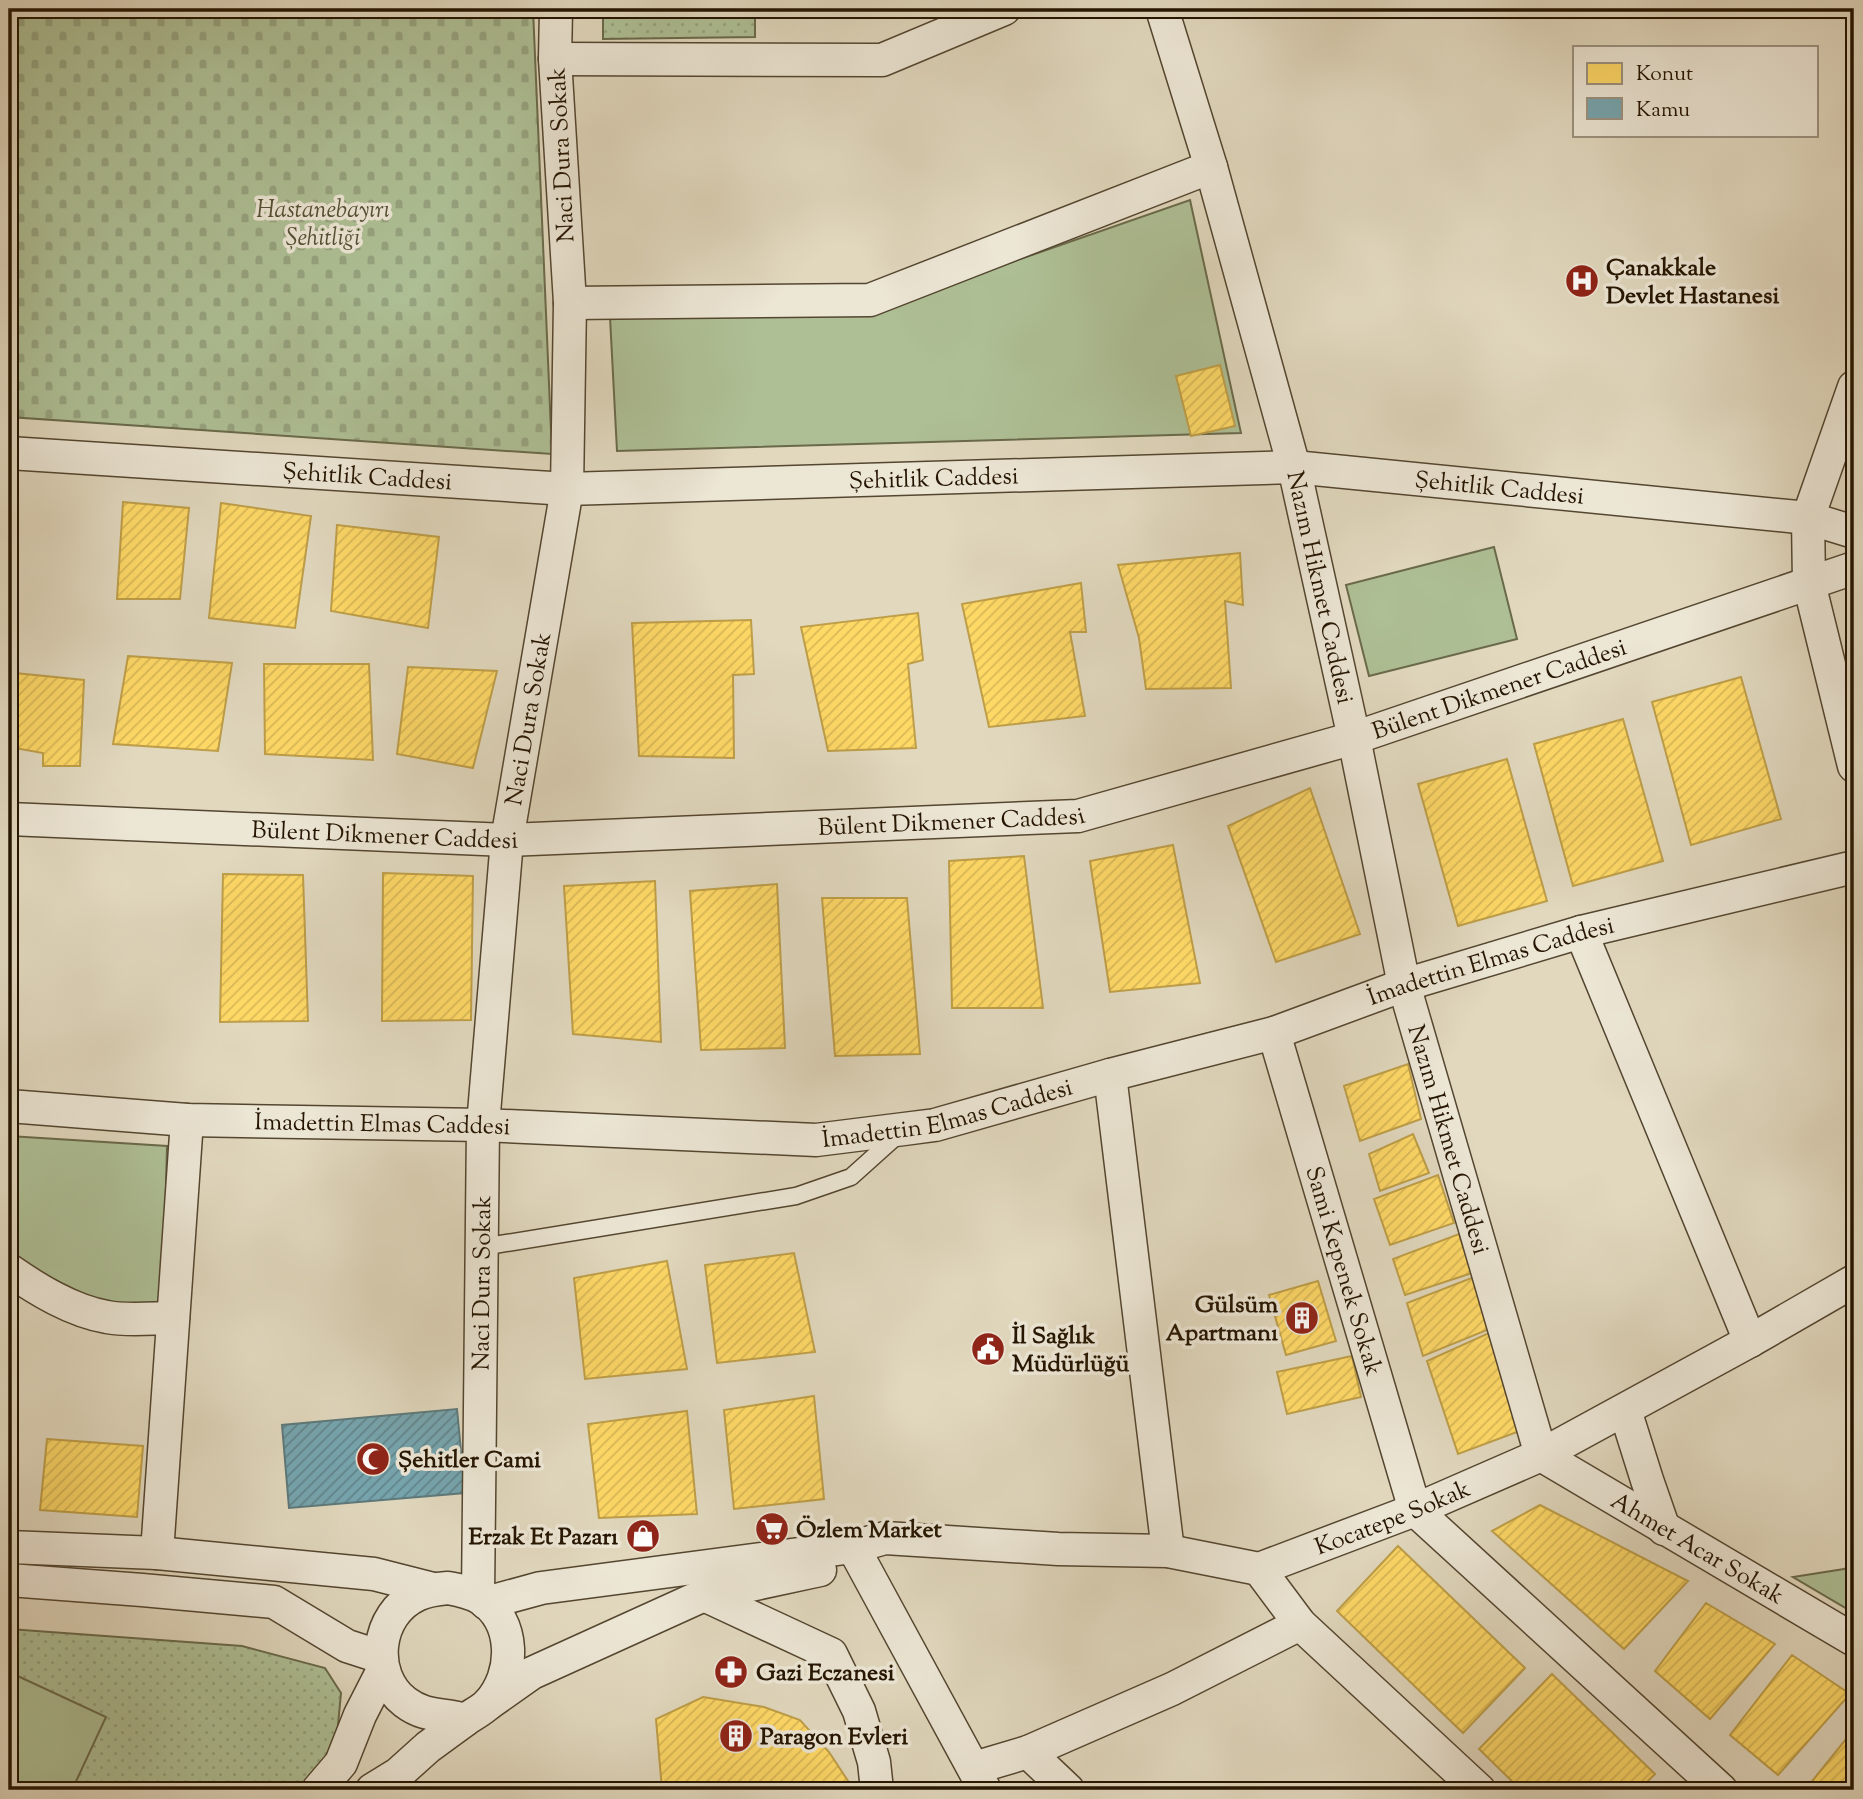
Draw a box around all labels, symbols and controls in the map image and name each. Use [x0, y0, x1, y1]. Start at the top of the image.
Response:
legend [1573, 46, 1818, 136]
text: Konut [1636, 60, 1693, 90]
street label: Naci Dura Sokak [541, 67, 585, 243]
text: Kamu [1636, 96, 1690, 126]
park label: Hastanebayırı Şehitliği [256, 194, 390, 256]
place label: Çanakkale Devlet Hastanesi [1606, 252, 1779, 314]
hospital icon: Çanakkale Devlet Hastanesi [1563, 262, 1601, 300]
street label: Şehitlik Caddesi [281, 456, 453, 501]
street label: Şehitlik Caddesi [848, 460, 1019, 499]
street label: Şehitlik Caddesi [1413, 464, 1586, 515]
street label: Nazım Hikmet Caddesi [1276, 468, 1361, 708]
street label: Naci Dura Sokak [498, 630, 561, 808]
street label: Bülent Dikmener Caddesi [1368, 631, 1632, 750]
street label: Bülent Dikmener Caddesi [817, 800, 1090, 846]
street label: Bülent Dikmener Caddesi [251, 814, 519, 859]
street label: İmadettin Elmas Caddesi [1363, 910, 1618, 1016]
street label: Nazım Hikmet Caddesi [1397, 1021, 1497, 1259]
street label: İmadettin Elmas Caddesi [820, 1071, 1077, 1158]
street label: İmadettin Elmas Caddesi [254, 1106, 511, 1145]
street label: Sami Kepenek Sokak [1295, 1163, 1389, 1380]
street label: Naci Dura Sokak [465, 1195, 501, 1371]
place label: Gülsüm Apartmanı [1166, 1289, 1278, 1351]
building icon: Gülsüm Apartmanı [1283, 1299, 1321, 1337]
place label: İl Sağlık Müdürlüğü [1012, 1320, 1130, 1382]
public building icon: İl Sağlık Müdürlüğü [969, 1330, 1007, 1368]
mosque icon: Şehitler Cami [354, 1440, 392, 1478]
place label: Şehitler Cami [398, 1444, 541, 1478]
street label: Kocatepe Sokak [1310, 1473, 1476, 1565]
street label: Ahmet Acar Sokak [1604, 1485, 1790, 1614]
supermarket icon: Özlem Market [753, 1510, 791, 1548]
place label: Özlem Market [796, 1514, 942, 1548]
shop icon: Erzak Et Pazarı [624, 1517, 662, 1555]
place label: Erzak Et Pazarı [468, 1521, 618, 1555]
pharmacy icon: Gazi Eczanesi [712, 1653, 750, 1691]
place label: Gazi Eczanesi [756, 1657, 895, 1691]
building icon: Paragon Evleri [717, 1717, 755, 1755]
place label: Paragon Evleri [760, 1721, 908, 1755]

